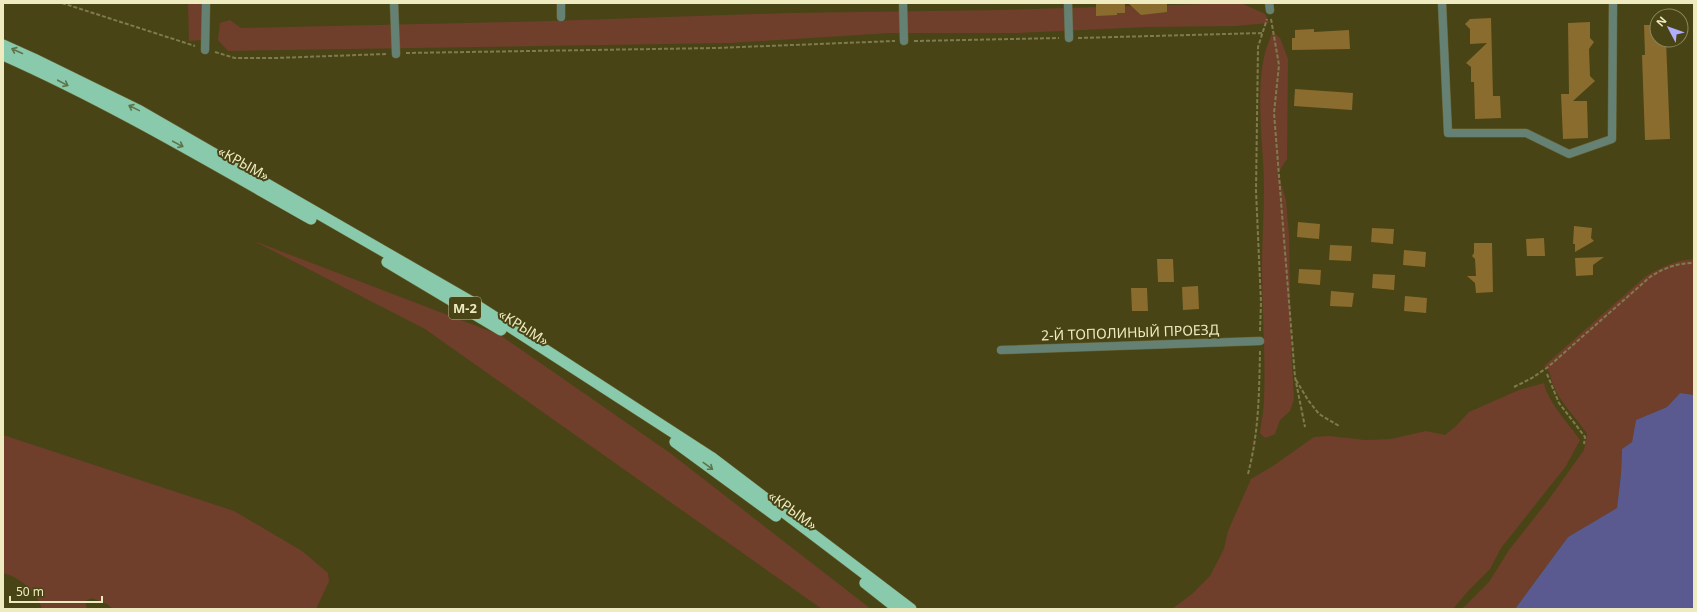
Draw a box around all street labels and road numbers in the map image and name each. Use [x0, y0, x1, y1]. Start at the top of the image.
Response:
street label: «КРЫМ» [215, 141, 273, 185]
road number: М-2 [449, 297, 481, 319]
street label: «КРЫМ» [495, 304, 553, 350]
street label: 2-Й ТОПОЛИНЫЙ ПРОЕЗД [1041, 319, 1220, 345]
street label: «КРЫМ» [765, 486, 821, 534]

